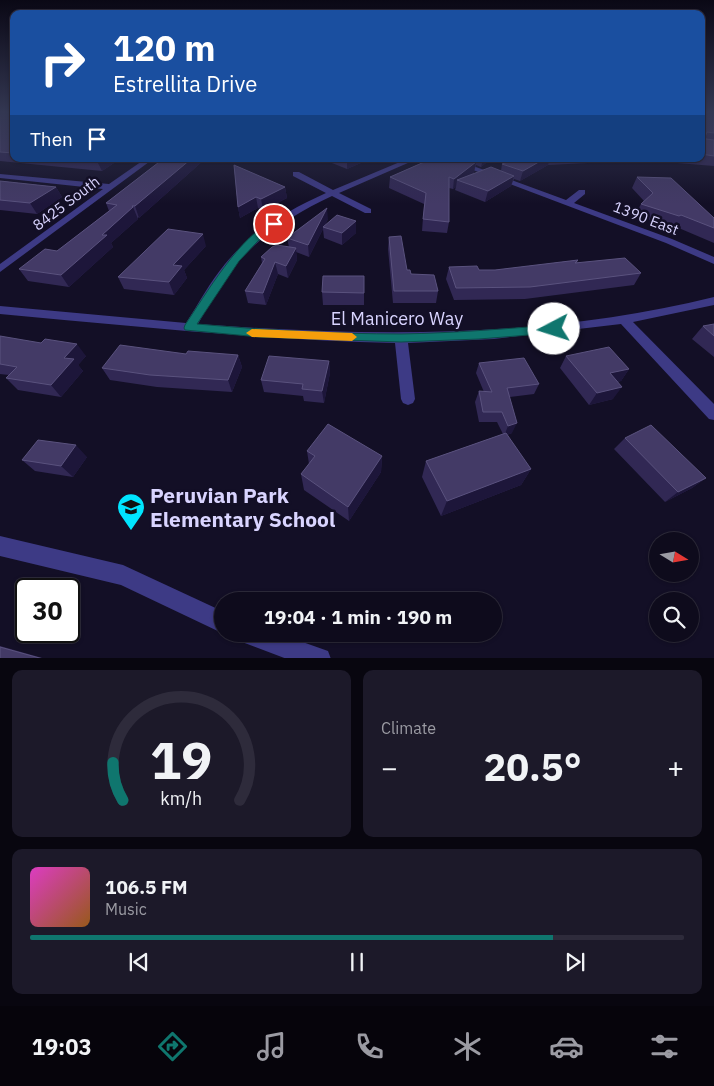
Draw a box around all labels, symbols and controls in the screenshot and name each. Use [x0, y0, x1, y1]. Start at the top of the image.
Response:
text: 120 m [113, 25, 216, 71]
icon: right [30, 30, 95, 95]
text: Estrellita Drive [113, 69, 257, 98]
icon: arrive [83, 125, 111, 153]
text: Then [30, 127, 73, 151]
street label: 8425 South [29, 172, 103, 234]
street label: 1390 East [610, 197, 682, 239]
pin [253, 203, 295, 245]
icon: arrive [260, 210, 288, 238]
position arrow [527, 302, 579, 354]
street label: El Manicero Way [331, 307, 463, 330]
place label: Peruvian Park Elementary School [150, 481, 335, 533]
school or university icon: Peruvian Park Elementary School [116, 492, 146, 531]
north arrow [649, 532, 699, 582]
map controls [649, 532, 699, 642]
speed limit sign: 30 [15, 578, 80, 643]
button: search [649, 592, 699, 642]
text: 19:04 · 1 min · 190 m [264, 605, 452, 629]
text: Climate [381, 718, 436, 738]
text: 19 [150, 726, 213, 793]
text: 20.5° [483, 742, 582, 791]
text: − [381, 749, 398, 786]
text: + [667, 749, 684, 786]
text: km/h [161, 787, 203, 810]
text: 106.5 FM [105, 875, 188, 899]
text: Music [105, 899, 147, 919]
icon: previous [125, 948, 153, 976]
icon: pause [343, 948, 371, 976]
icon: next [561, 948, 589, 976]
icon: directions [155, 1029, 190, 1064]
icon: music [254, 1029, 289, 1064]
icon: phone [352, 1029, 387, 1064]
icon: climate [450, 1029, 485, 1064]
icon: car [549, 1029, 584, 1064]
icon: filters [647, 1029, 682, 1064]
text: 19:03 [32, 1032, 92, 1061]

